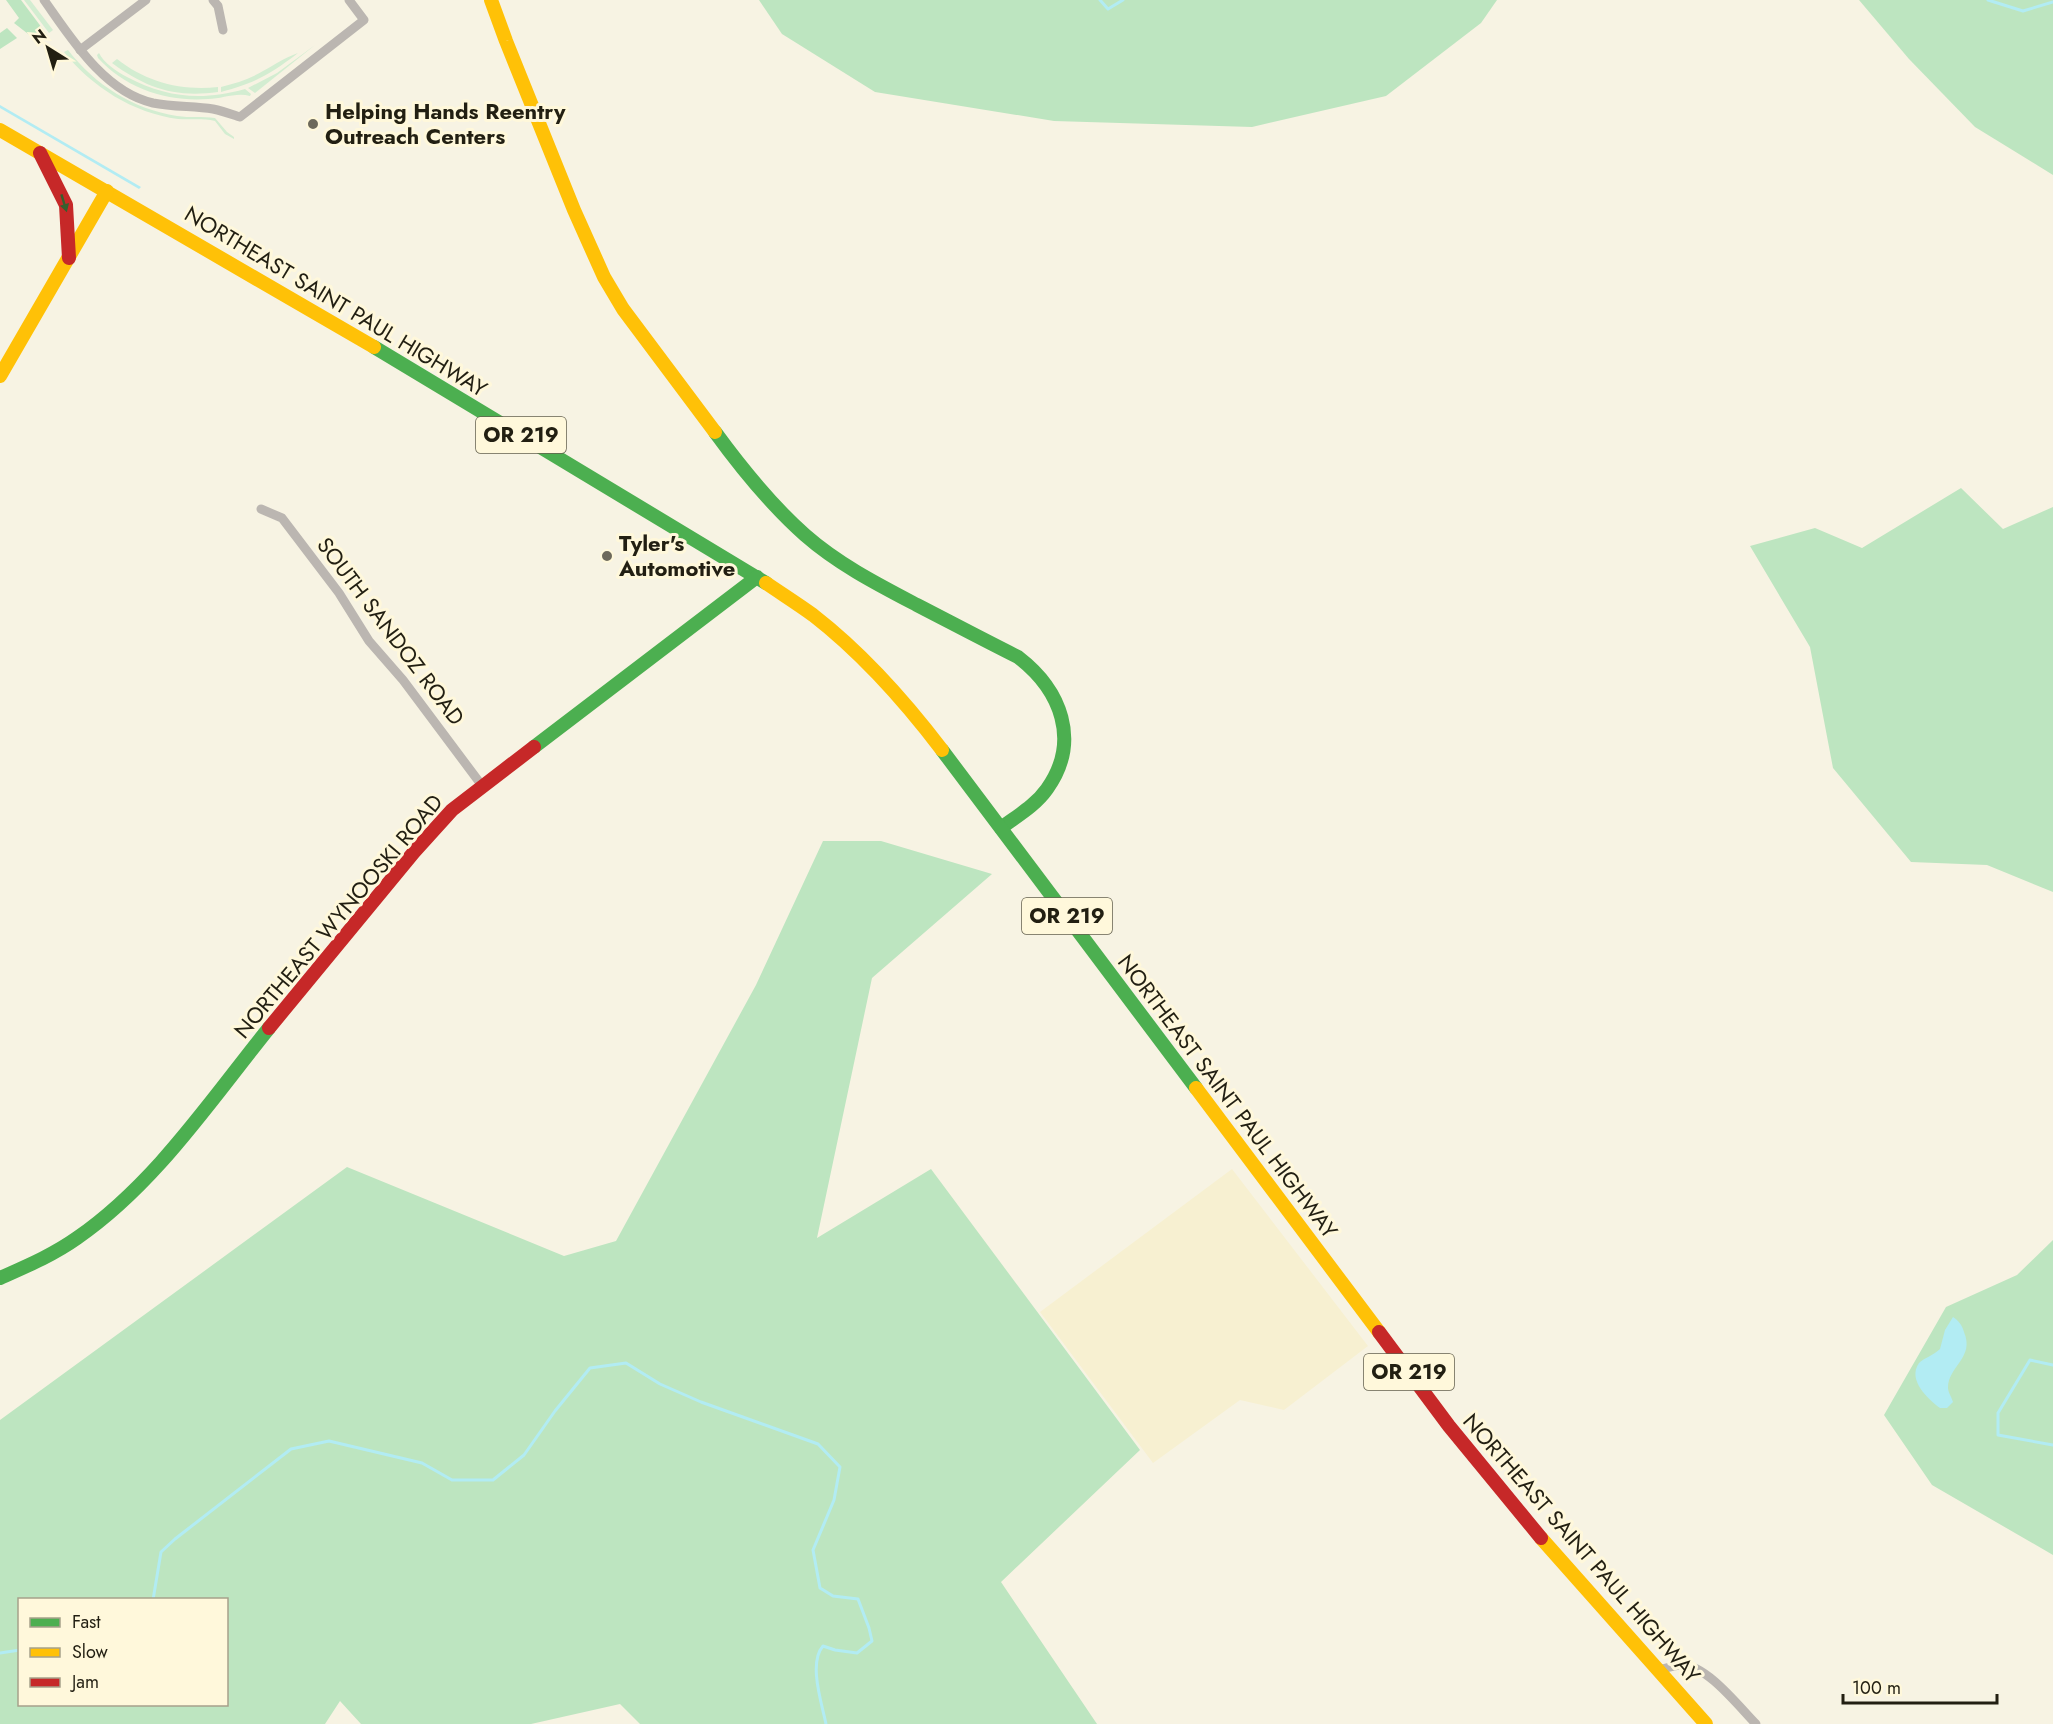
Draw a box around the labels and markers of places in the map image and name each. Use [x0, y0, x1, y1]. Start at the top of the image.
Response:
place label: Helping Hands Reentry Outreach Centers [325, 95, 566, 152]
marker: Helping Hands Reentry Outreach Centers [306, 117, 320, 131]
place label: Tyler's Automotive [618, 527, 735, 584]
marker: Tyler's Automotive [600, 549, 614, 563]

